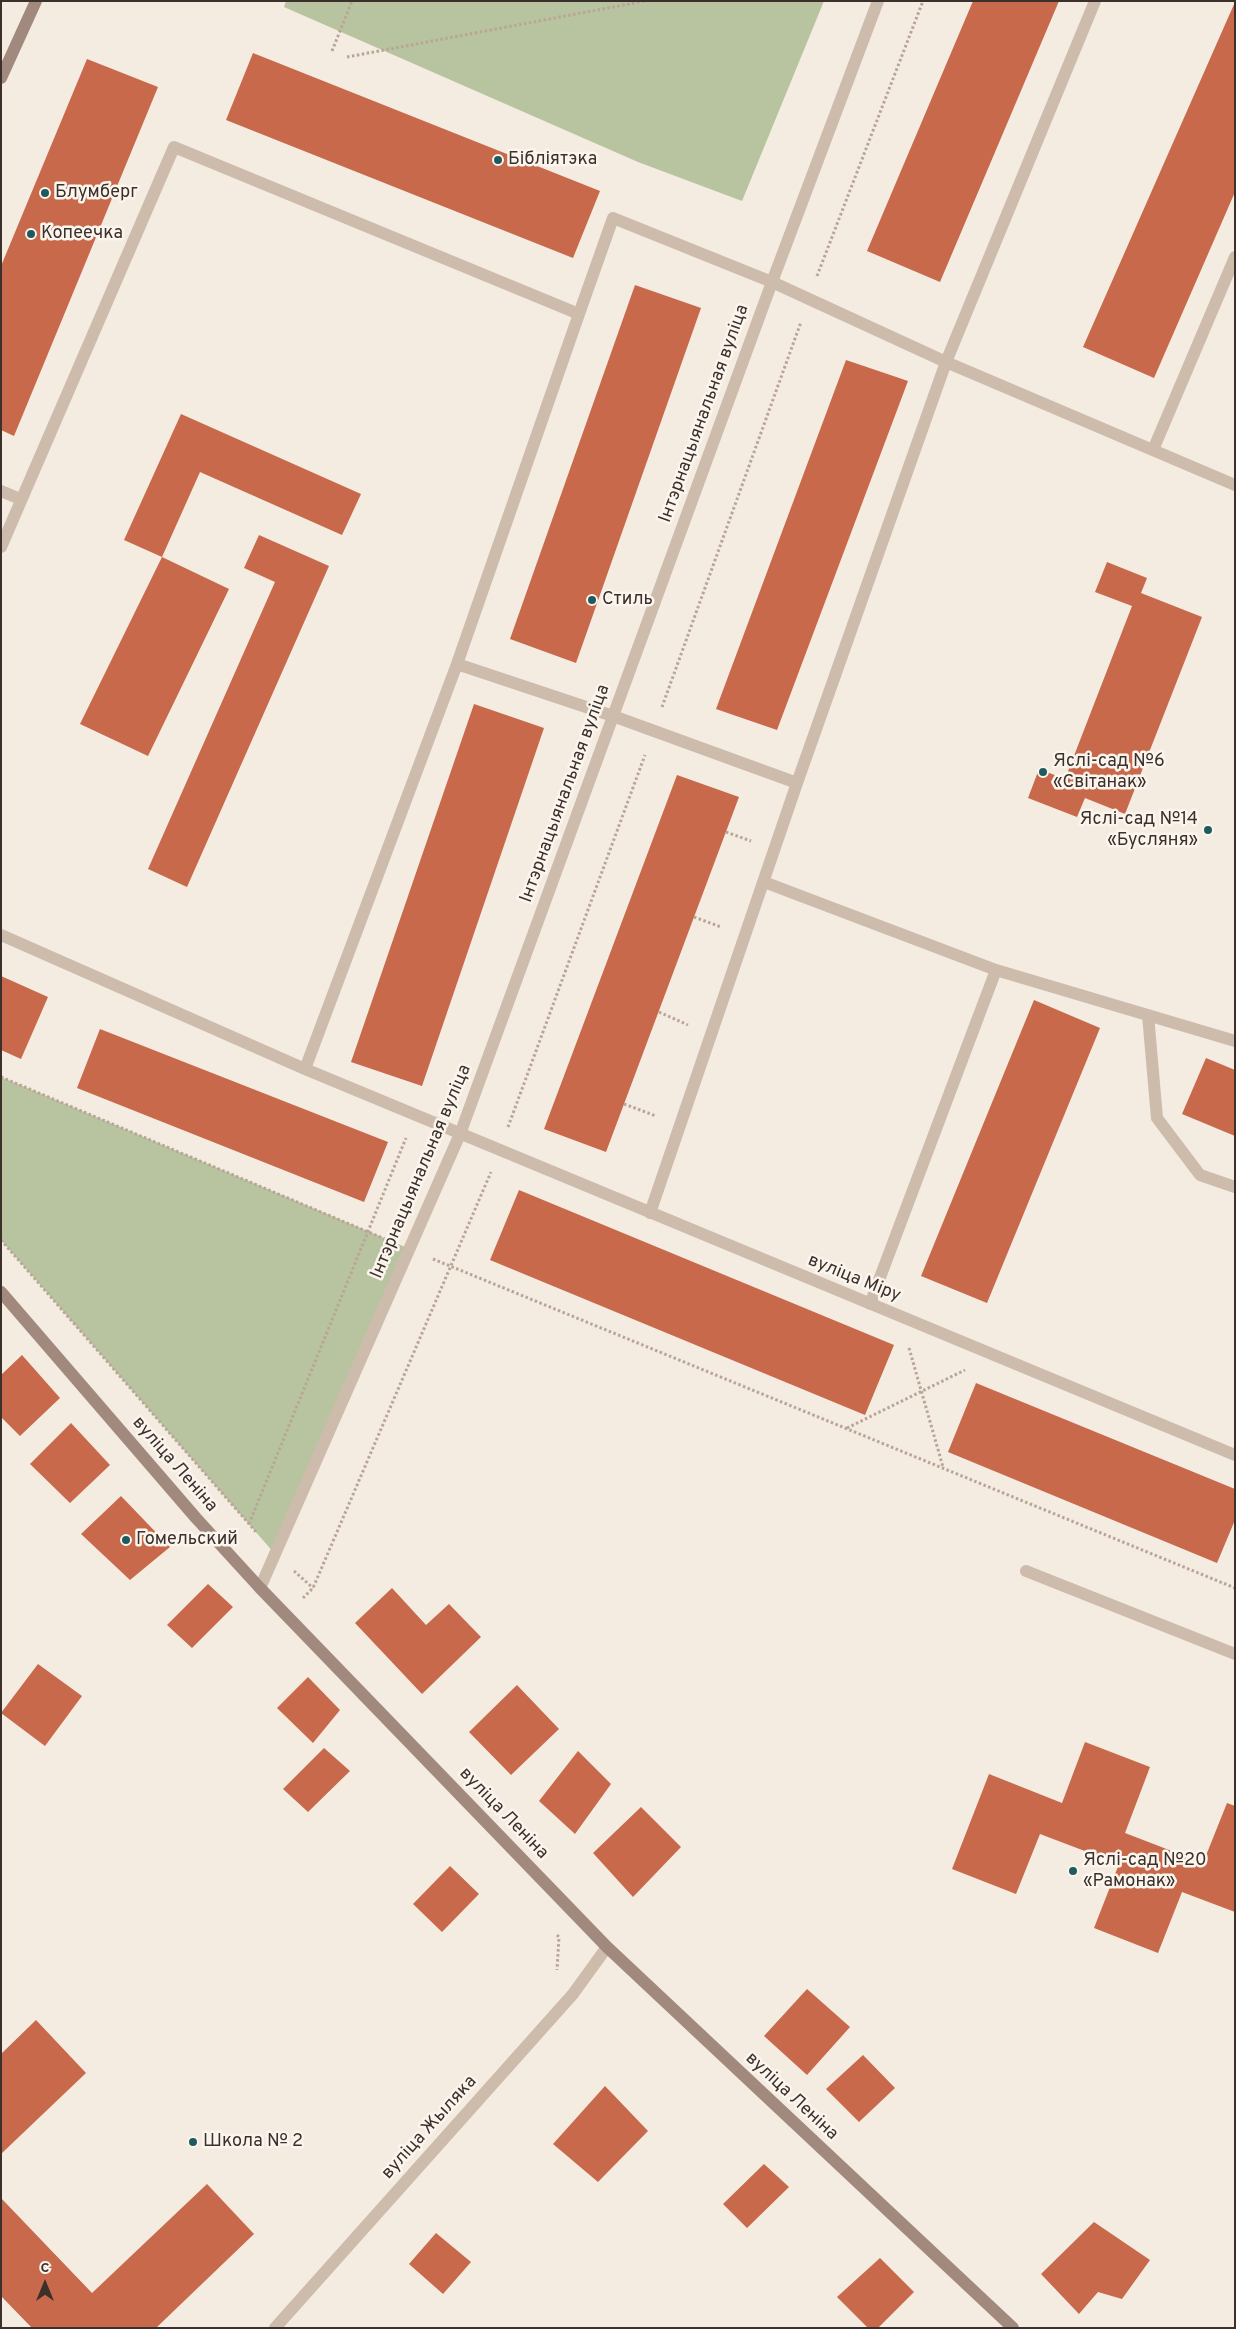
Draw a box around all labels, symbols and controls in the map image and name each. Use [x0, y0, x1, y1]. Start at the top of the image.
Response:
place label: Бібліятэка [508, 149, 597, 171]
marker: Бібліятэка [492, 154, 504, 166]
place label: Блумберг [55, 182, 138, 204]
marker: Блумберг [39, 187, 51, 199]
place label: Копеечка [41, 223, 123, 245]
marker: Копеечка [25, 228, 37, 240]
street label: Інтэрнацыянальная вуліца [655, 302, 755, 526]
place label: Стиль [602, 589, 653, 611]
marker: Стиль [586, 594, 598, 606]
street label: Інтэрнацыянальная вуліца [516, 682, 616, 906]
place label: Яслі-сад №6 «Світанак» [1053, 751, 1165, 794]
marker: Яслі-сад №6 «Світанак» [1037, 766, 1049, 778]
place label: Яслі-сад №14 «Бусляня» [1080, 809, 1198, 852]
marker: Яслі-сад №14 «Бусляня» [1202, 824, 1214, 836]
street label: Інтэрнацыянальная вуліца [367, 1062, 477, 1282]
street label: вуліца Міру [804, 1251, 904, 1307]
street label: вуліца Леніна [127, 1413, 221, 1517]
place label: Гомельский [136, 1529, 238, 1551]
marker: Гомельский [120, 1534, 132, 1546]
street label: вуліца Леніна [454, 1764, 552, 1864]
place label: Яслі-сад №20 «Рамонак» [1083, 1850, 1207, 1892]
marker: Яслі-сад №20 «Рамонак» [1067, 1865, 1079, 1877]
street label: вуліца Леніна [740, 2048, 842, 2146]
street label: вуліца Жыляка [378, 2072, 482, 2184]
place label: Школа № 2 [203, 2131, 303, 2153]
marker: Школа № 2 [187, 2136, 199, 2148]
north arrow [20, 2259, 70, 2309]
text: С [41, 2260, 49, 2277]

